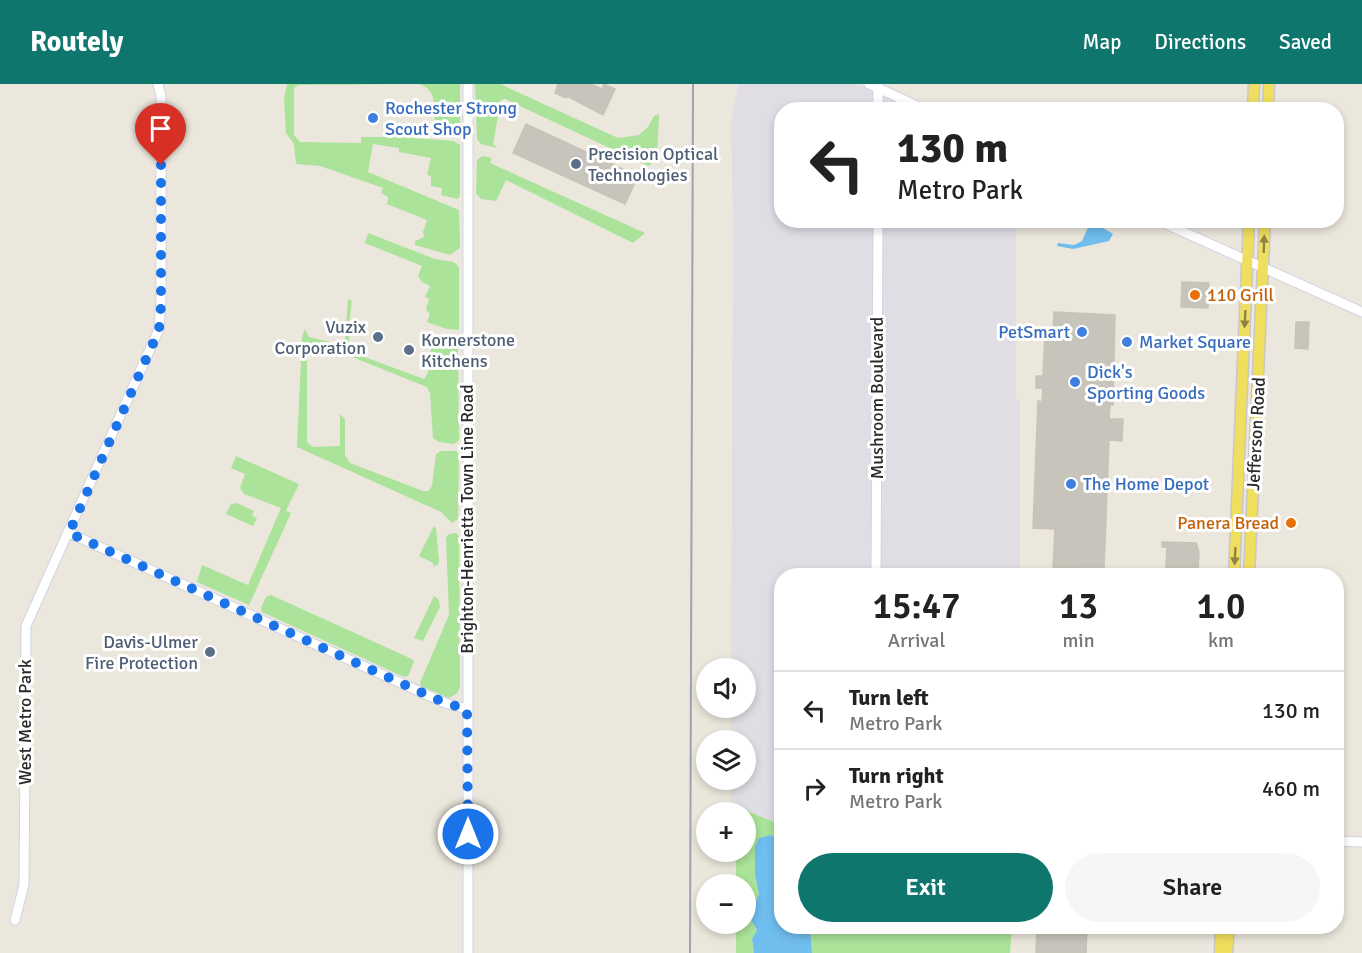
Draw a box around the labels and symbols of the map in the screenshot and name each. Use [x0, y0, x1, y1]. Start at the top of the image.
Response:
place label: Rochester Strong Scout Shop [385, 97, 517, 140]
pin [135, 103, 186, 165]
marker: Rochester Strong Scout Shop [366, 111, 380, 125]
place label: Precision Optical Technologies [588, 143, 718, 186]
marker: Precision Optical Technologies [569, 157, 583, 171]
one-way arrow [1259, 235, 1269, 254]
place label: 110 Grill [1207, 284, 1274, 306]
marker: 110 Grill [1188, 288, 1202, 302]
one-way arrow [1241, 310, 1250, 329]
place label: Vuzix Corporation [274, 316, 367, 359]
street label: Mushroom Boulevard [866, 317, 888, 479]
place label: PetSmart [998, 321, 1070, 343]
marker: PetSmart [1075, 325, 1089, 339]
place label: Kornerstone Kitchens [421, 329, 515, 372]
marker: Vuzix Corporation [371, 330, 385, 344]
place label: Market Square [1139, 331, 1251, 353]
marker: Market Square [1120, 335, 1134, 349]
marker: Kornerstone Kitchens [402, 343, 416, 357]
place label: Dick's Sporting Goods [1087, 361, 1205, 404]
marker: Dick's Sporting Goods [1068, 375, 1082, 389]
street label: Jefferson Road [1242, 377, 1270, 491]
street label: Brighton-Henrietta Town Line Road [456, 384, 478, 654]
place label: The Home Depot [1083, 473, 1209, 495]
marker: The Home Depot [1064, 477, 1078, 491]
place label: Panera Bread [1177, 512, 1279, 534]
marker: Panera Bread [1284, 516, 1298, 530]
one-way arrow [1230, 546, 1239, 565]
place label: Davis-Ulmer Fire Protection [85, 631, 198, 674]
marker: Davis-Ulmer Fire Protection [203, 645, 217, 659]
street label: West Metro Park [14, 659, 36, 785]
position arrow [436, 802, 500, 866]

